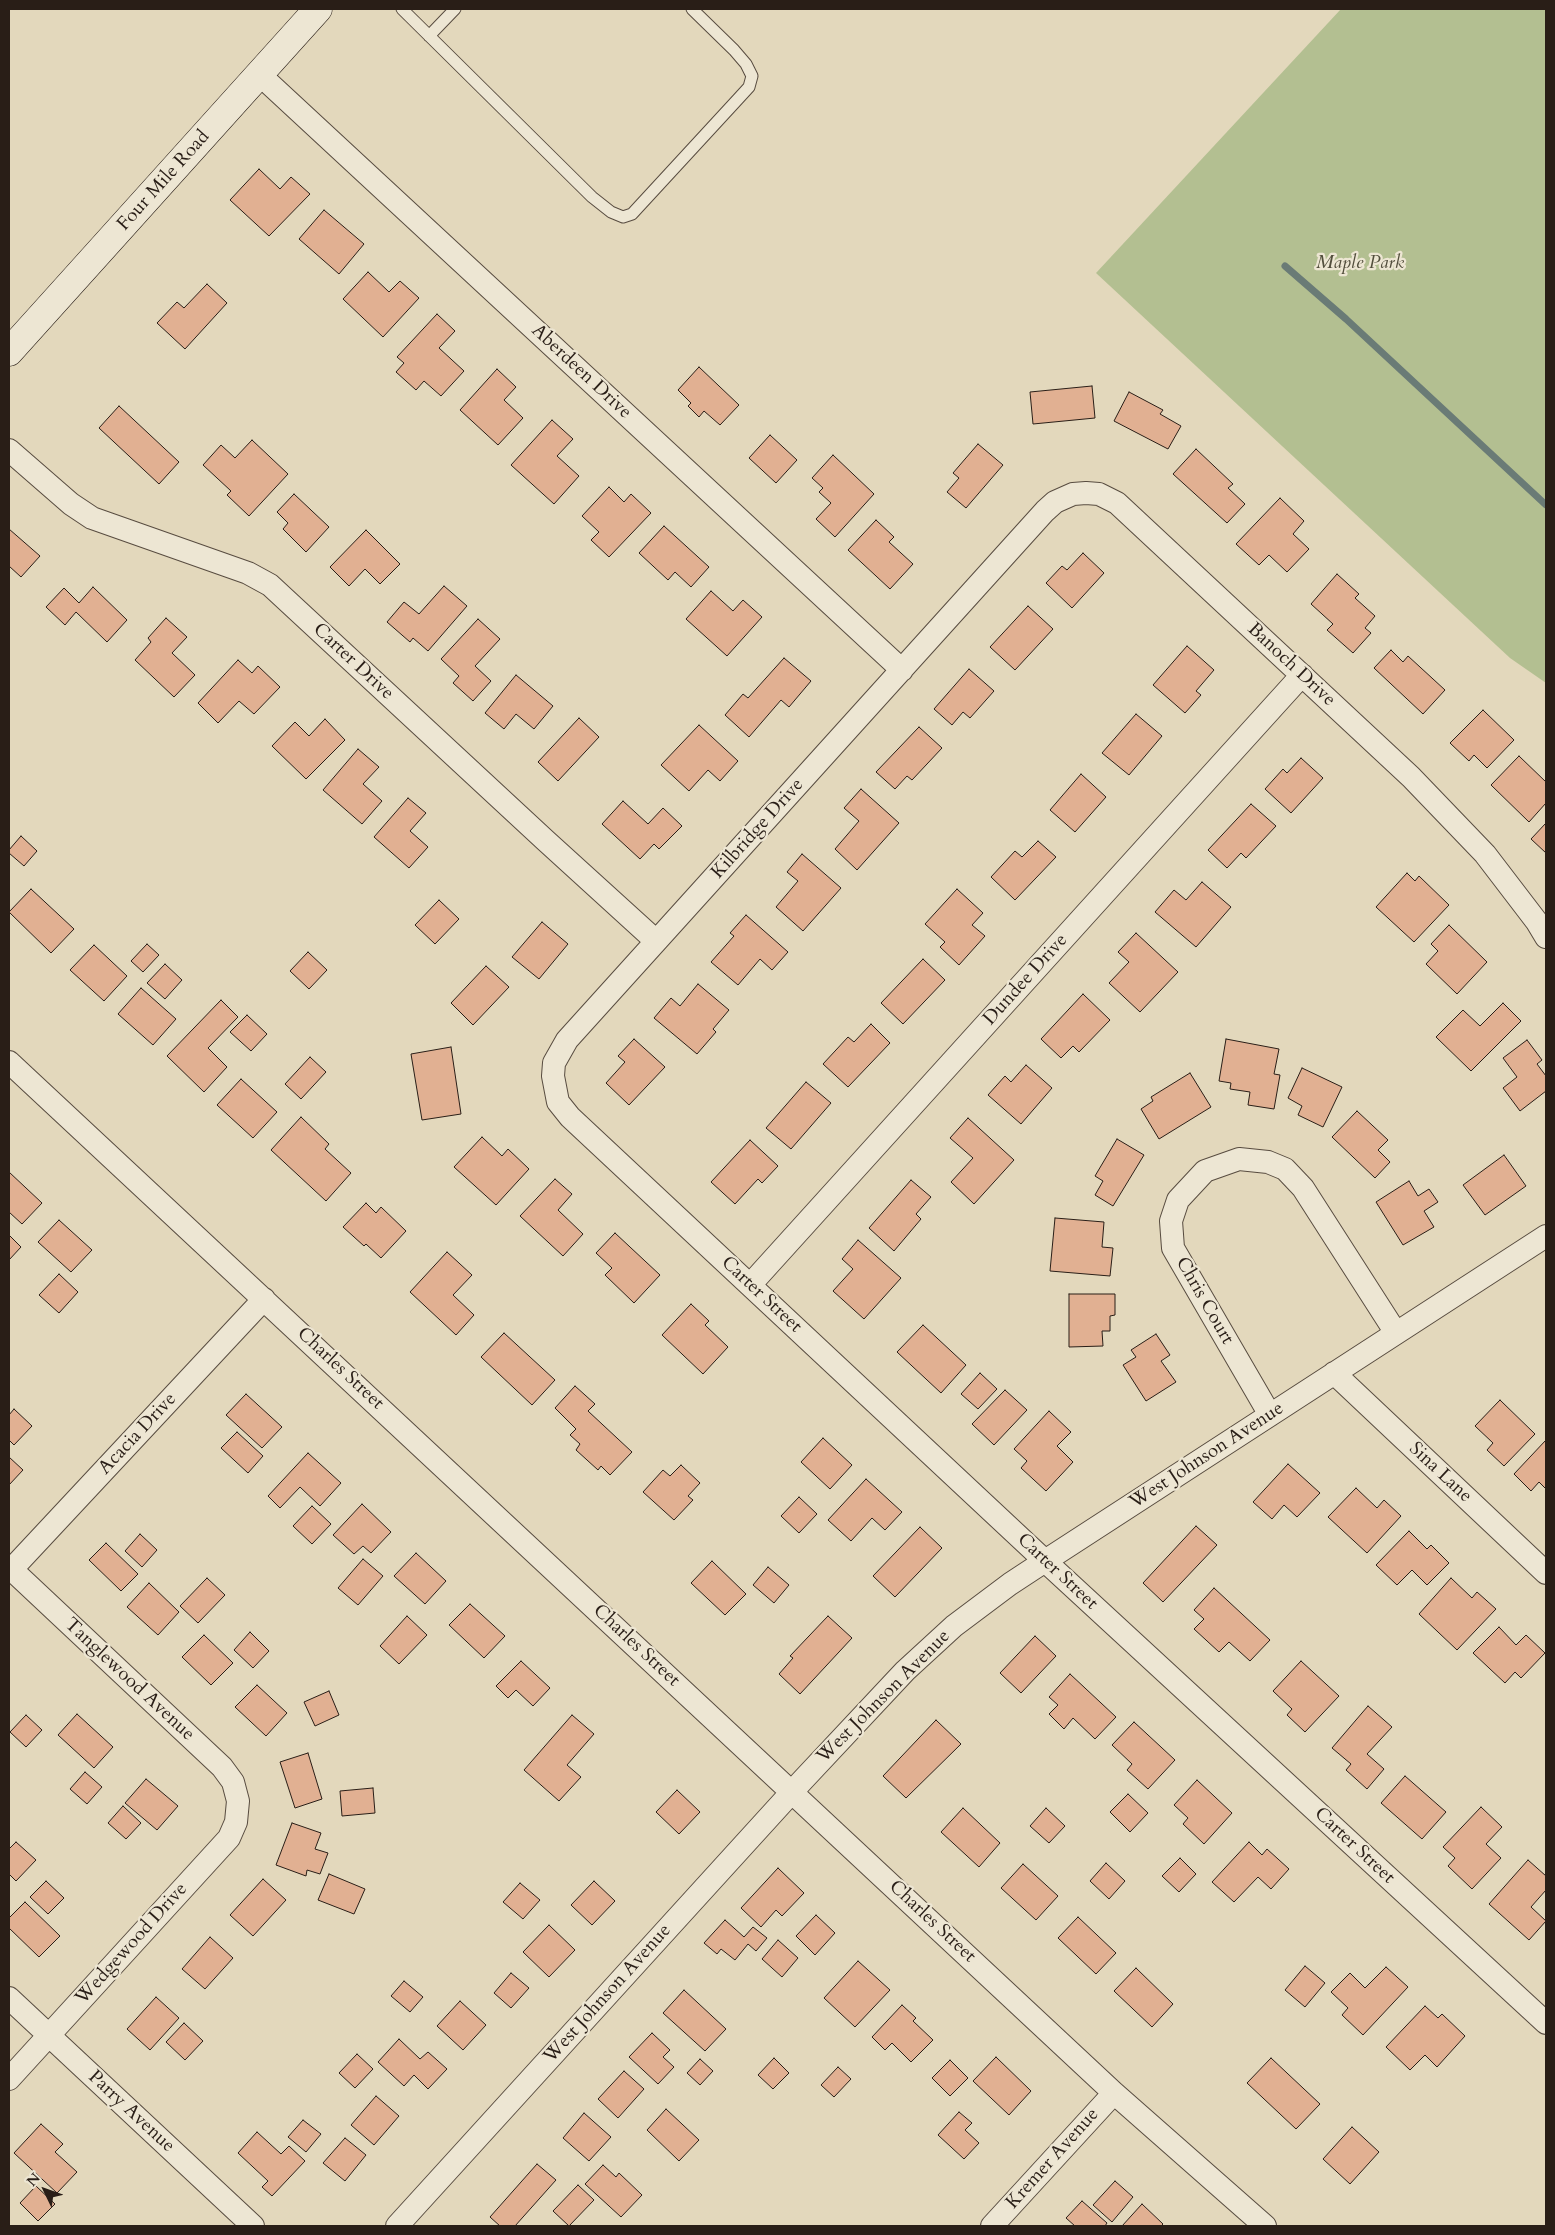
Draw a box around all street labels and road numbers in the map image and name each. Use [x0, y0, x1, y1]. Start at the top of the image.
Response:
street label: Four Mile Road [113, 126, 215, 236]
street label: Aberdeen Drive [526, 320, 636, 424]
street label: Banoch Drive [1242, 618, 1340, 712]
street label: Carter Drive [308, 619, 398, 705]
street label: Kilbridge Drive [707, 774, 809, 884]
street label: Dundee Drive [979, 930, 1073, 1030]
street label: Carter Street [716, 1252, 806, 1338]
street label: Chris Court [1170, 1253, 1238, 1349]
street label: Charles Street [292, 1323, 388, 1415]
street label: Acacia Drive [94, 1388, 182, 1480]
street label: West Johnson Avenue [1126, 1398, 1288, 1514]
street label: Sina Lane [1404, 1438, 1476, 1508]
street label: Carter Street [1012, 1529, 1102, 1615]
street label: Charles Street [588, 1600, 684, 1692]
street label: Tanglewood Avenue [59, 1614, 199, 1746]
street label: West Johnson Avenue [813, 1626, 955, 1768]
street label: Carter Street [1309, 1803, 1399, 1889]
street label: Charles Street [884, 1876, 980, 1968]
street label: Wedgewood Drive [71, 1878, 193, 2010]
street label: West Johnson Avenue [540, 1920, 676, 2068]
street label: Parry Avenue [83, 2066, 179, 2158]
street label: Kremer Avenue [1002, 2104, 1104, 2214]

